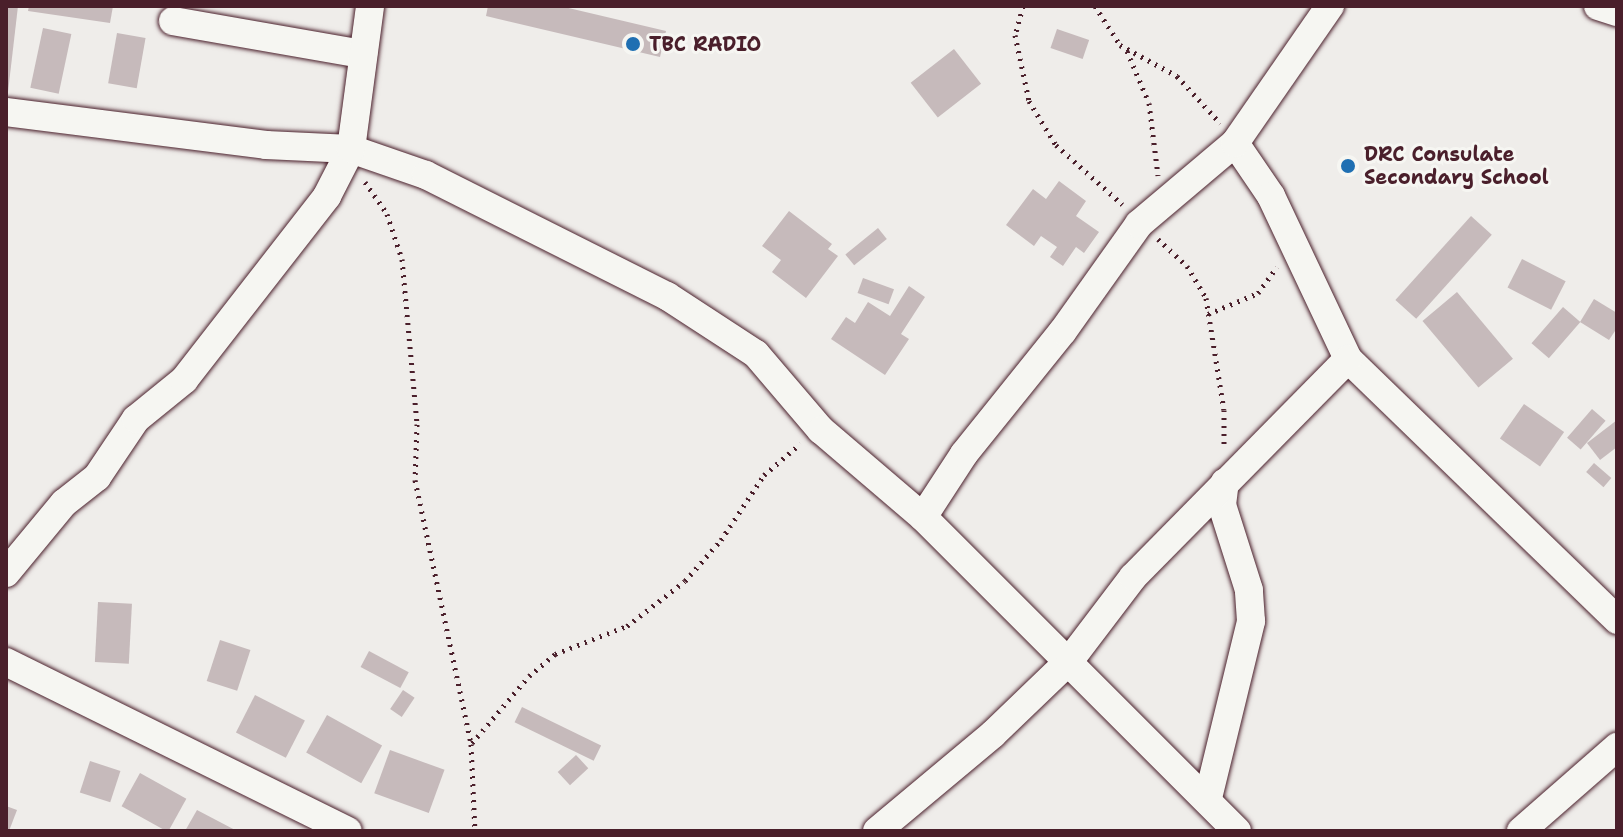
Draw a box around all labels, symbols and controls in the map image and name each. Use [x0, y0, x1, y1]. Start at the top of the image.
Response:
place label: TBC RADIO [649, 32, 761, 56]
marker: TBC RADIO [624, 35, 642, 53]
place label: DRC Consulate Secondary School [1364, 142, 1549, 189]
marker: DRC Consulate Secondary School [1339, 157, 1357, 175]

